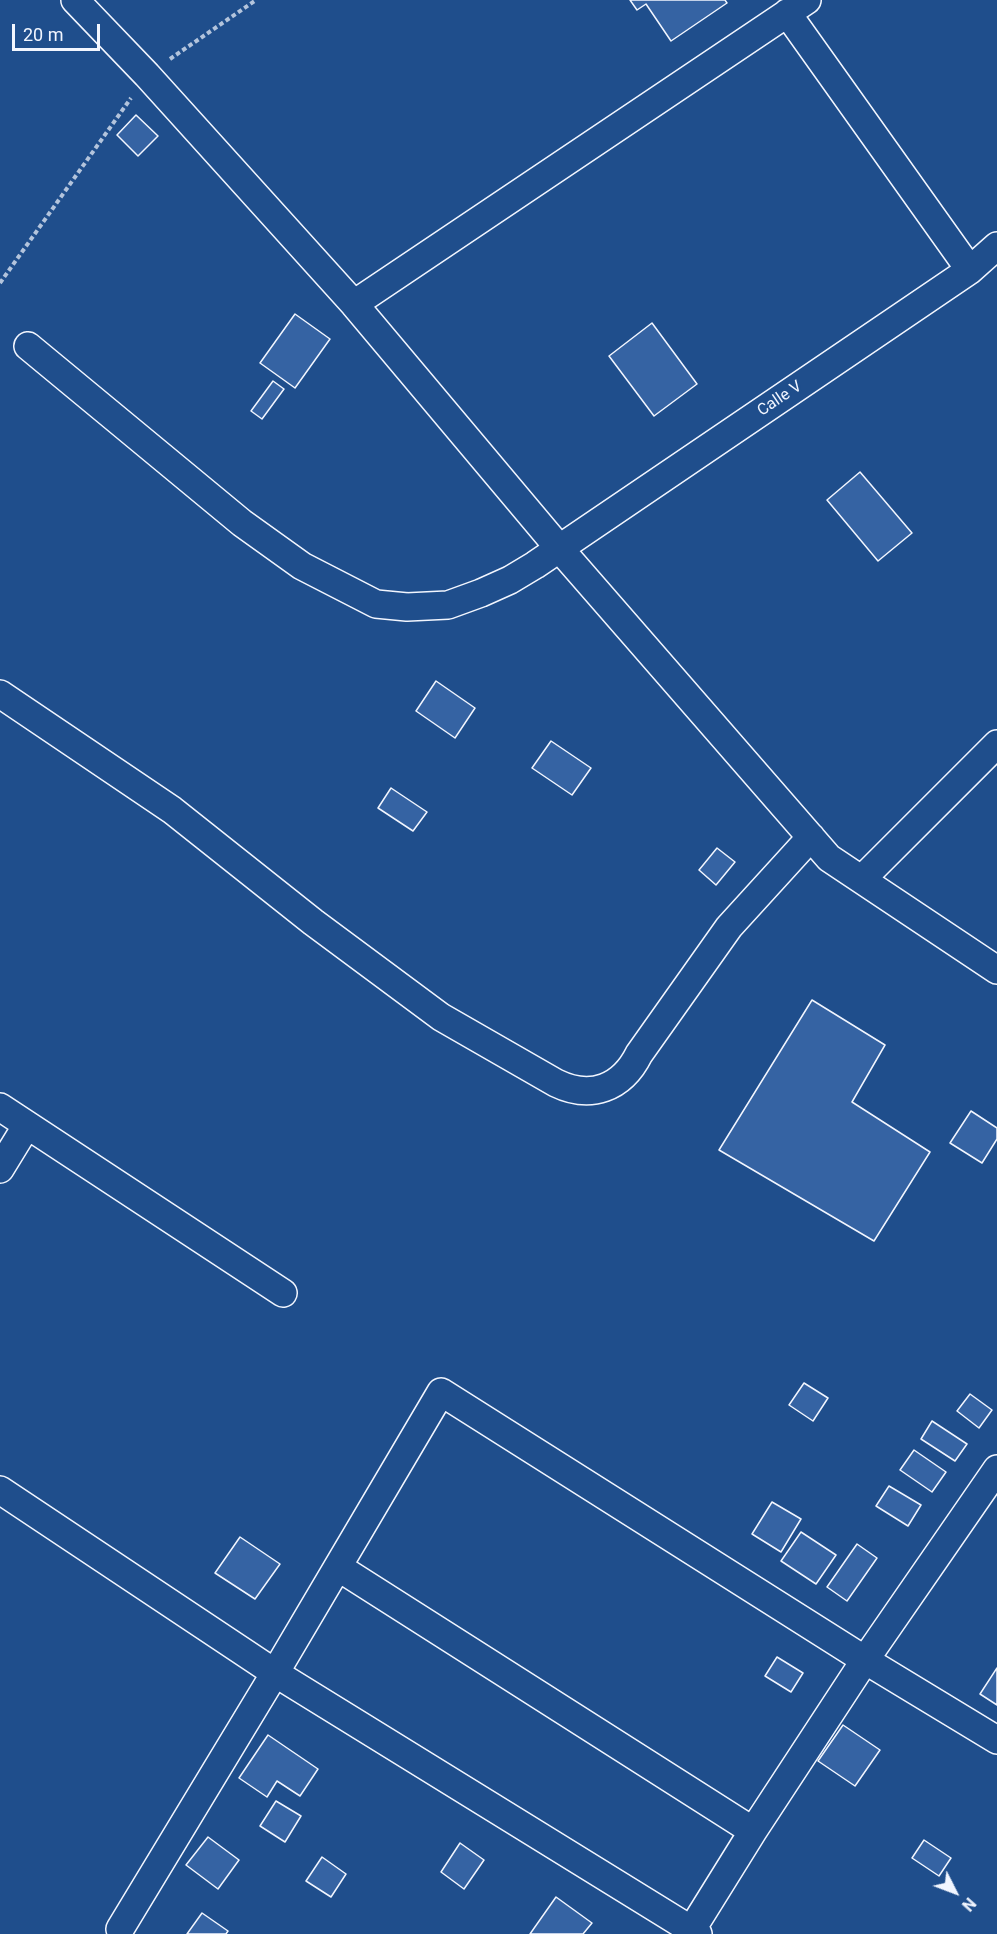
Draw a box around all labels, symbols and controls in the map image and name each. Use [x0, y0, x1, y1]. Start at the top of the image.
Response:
scale bar [15, 12, 104, 50]
text: 20 m [23, 24, 63, 45]
street label: Calle V [754, 377, 806, 421]
north arrow [925, 1862, 985, 1922]
text: N [958, 1894, 980, 1915]

